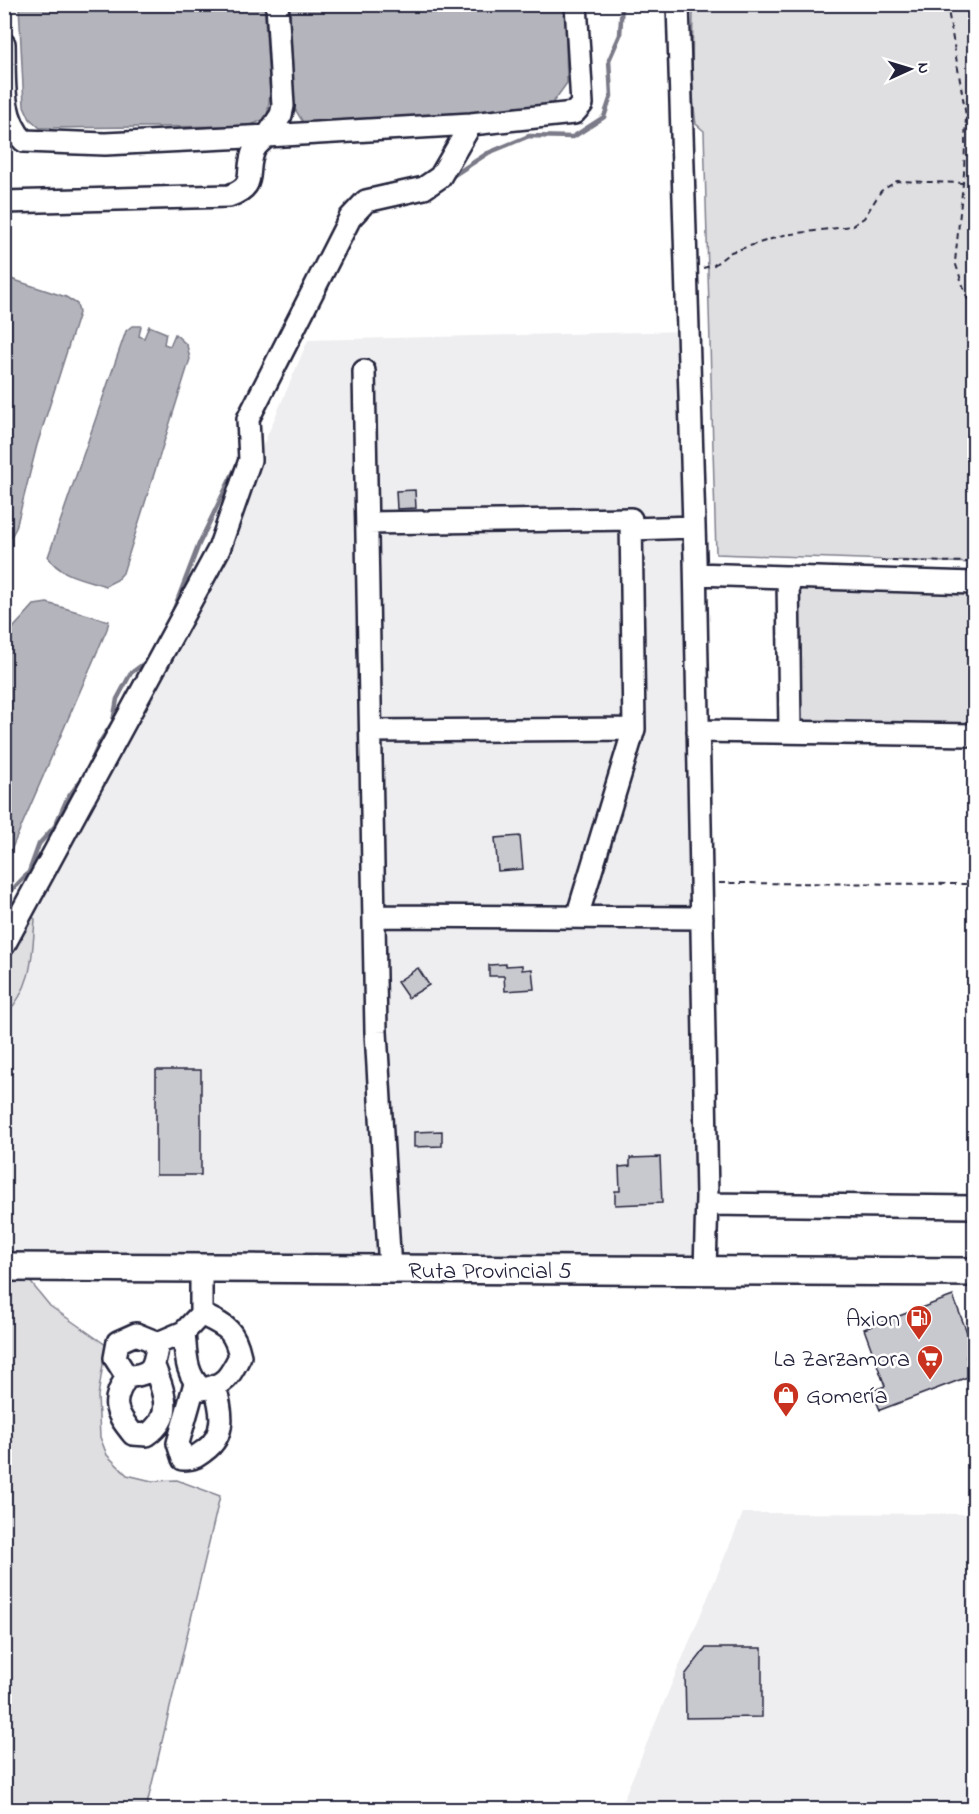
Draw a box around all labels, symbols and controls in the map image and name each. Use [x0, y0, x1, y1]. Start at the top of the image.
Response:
north arrow [880, 39, 940, 99]
text: N [911, 62, 935, 75]
street label: Ruta Provincial 5 [408, 1255, 572, 1290]
place label: Axion [846, 1303, 900, 1338]
fuel station icon: Axion [904, 1303, 934, 1341]
place label: La Zarzamora [774, 1343, 910, 1378]
supermarket icon: La Zarzamora [915, 1343, 945, 1381]
shop icon: Gomería [771, 1380, 801, 1418]
place label: Gomería [806, 1380, 888, 1415]

